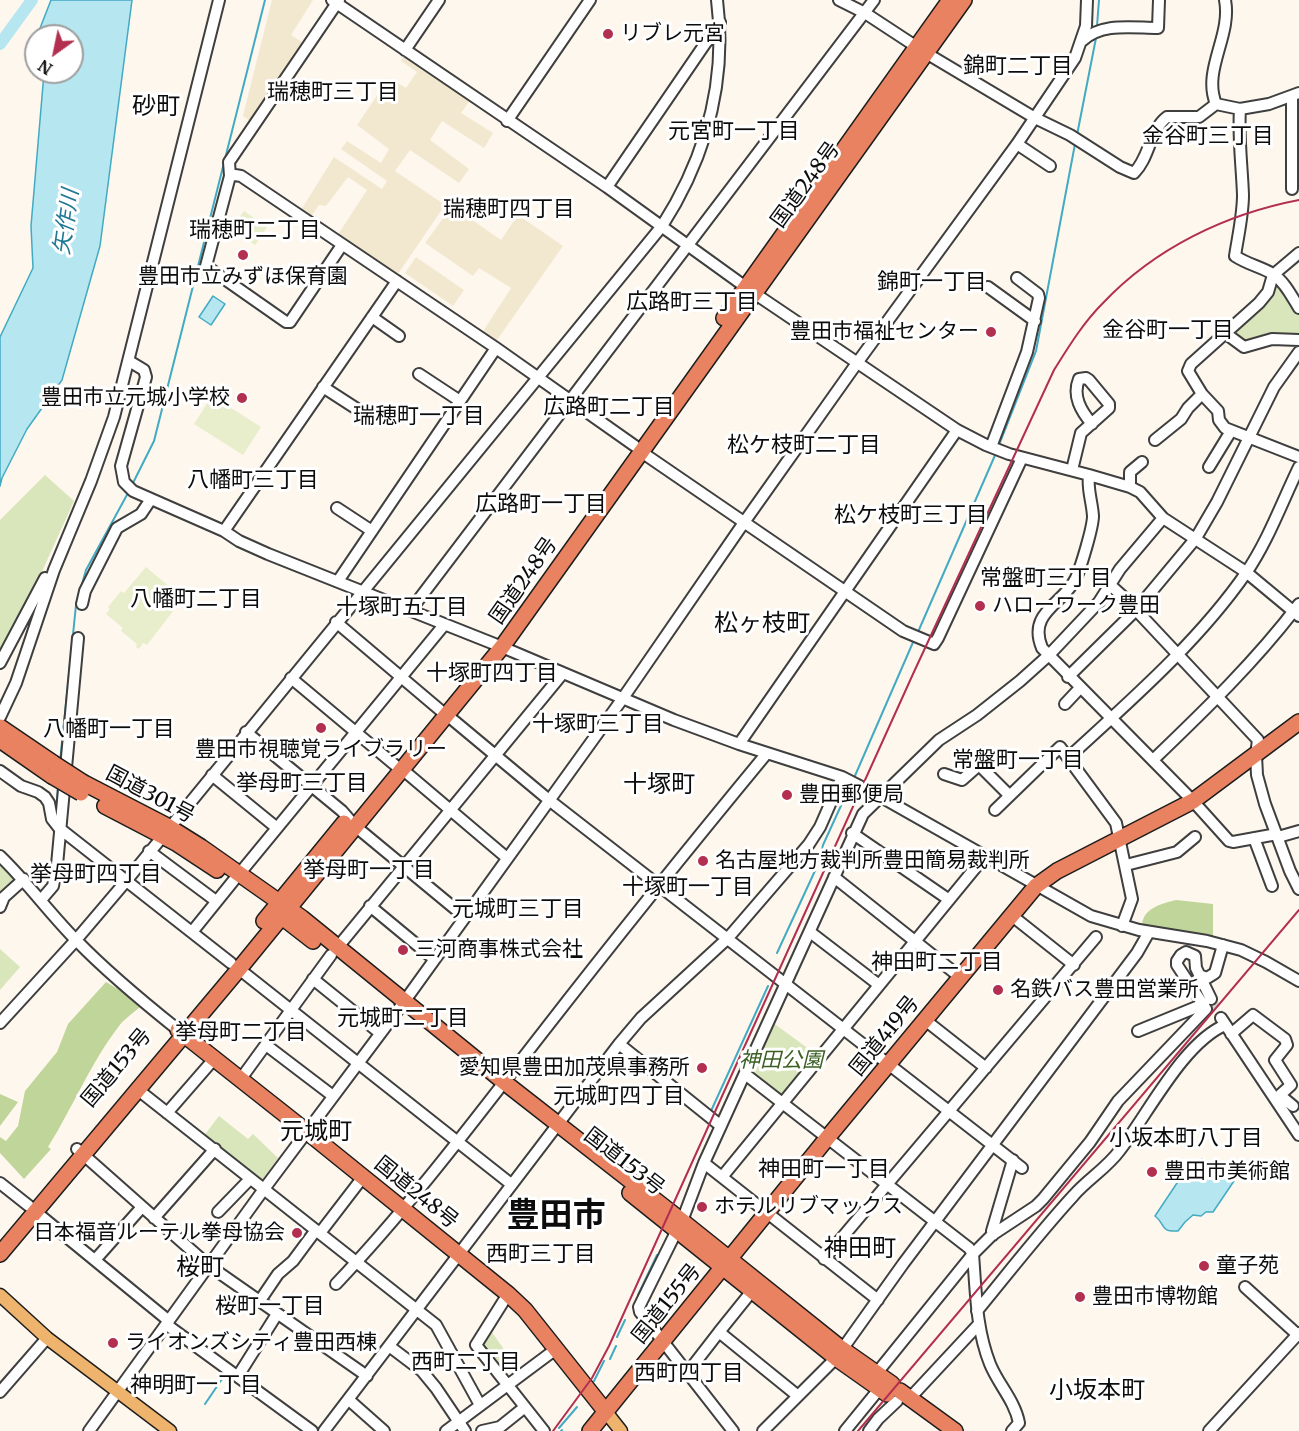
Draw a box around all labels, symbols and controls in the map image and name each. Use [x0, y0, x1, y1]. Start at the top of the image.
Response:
place label: リブレ元宮 [620, 21, 725, 47]
north arrow [24, 24, 84, 84]
marker: リブレ元宮 [601, 27, 615, 41]
district label: 錦町二丁目 [963, 54, 1073, 80]
text: N [35, 56, 56, 79]
district label: 瑞穂町三丁目 [267, 80, 399, 106]
district label: 砂町 [132, 93, 180, 121]
district label: 元宮町一丁目 [668, 119, 800, 145]
district label: 金谷町三丁目 [1142, 124, 1274, 150]
street label: 国道248号 [766, 137, 846, 233]
water label: 矢作川 [49, 187, 85, 257]
district label: 瑞穂町四丁目 [443, 197, 575, 223]
district label: 瑞穂町二丁目 [189, 218, 321, 244]
marker: 豊田市立みずほ保育園 [236, 248, 250, 262]
place label: 豊田市立みずほ保育園 [138, 264, 348, 290]
district label: 錦町一丁目 [877, 270, 987, 296]
district label: 広路町三丁目 [626, 290, 758, 316]
district label: 金谷町一丁目 [1102, 318, 1234, 344]
place label: 豊田市福祉センター [790, 319, 979, 345]
marker: 豊田市福祉センター [984, 325, 998, 339]
place label: 豊田市立元城小学校 [41, 385, 230, 411]
marker: 豊田市立元城小学校 [235, 391, 249, 405]
district label: 広路町二丁目 [543, 395, 675, 421]
district label: 瑞穂町一丁目 [353, 404, 485, 430]
district label: 松ケ枝町二丁目 [727, 433, 881, 459]
district label: 八幡町三丁目 [187, 468, 319, 494]
district label: 広路町一丁目 [475, 492, 607, 518]
district label: 松ケ枝町三丁目 [834, 503, 988, 529]
street label: 国道248号 [485, 533, 563, 629]
district label: 常盤町三丁目 [980, 566, 1112, 592]
district label: 八幡町二丁目 [130, 587, 262, 613]
place label: ハローワーク豊田 [992, 593, 1160, 619]
district label: 十塚町五丁目 [336, 595, 468, 621]
marker: ハローワーク豊田 [973, 599, 987, 613]
district label: 松ヶ枝町 [714, 610, 810, 638]
district label: 十塚町四丁目 [426, 661, 558, 687]
district label: 十塚町三丁目 [532, 712, 664, 738]
district label: 八幡町一丁目 [43, 717, 175, 743]
marker: 豊田市視聴覚ライブラリー [314, 721, 328, 735]
place label: 豊田市視聴覚ライブラリー [195, 737, 447, 763]
district label: 常盤町一丁目 [952, 748, 1084, 774]
street label: 国道301号 [101, 761, 199, 829]
district label: 挙母町三丁目 [236, 771, 368, 797]
district label: 十塚町 [623, 771, 695, 799]
place label: 豊田郵便局 [799, 782, 904, 808]
marker: 豊田郵便局 [780, 788, 794, 802]
place label: 名古屋地方裁判所豊田簡易裁判所 [715, 848, 1030, 874]
marker: 名古屋地方裁判所豊田簡易裁判所 [696, 854, 710, 868]
district label: 挙母町一丁目 [303, 858, 435, 884]
district label: 挙母町四丁目 [30, 862, 162, 888]
district label: 十塚町一丁目 [622, 875, 754, 901]
district label: 元城町三丁目 [452, 897, 584, 923]
place label: 三河商事株式会社 [415, 937, 583, 963]
marker: 三河商事株式会社 [396, 943, 410, 957]
district label: 神田町二丁目 [871, 950, 1003, 976]
place label: 名鉄バス豊田営業所 [1010, 977, 1199, 1003]
marker: 名鉄バス豊田営業所 [991, 983, 1005, 997]
street label: 国道419号 [845, 991, 925, 1081]
district label: 元城町二丁目 [337, 1006, 469, 1032]
district label: 挙母町二丁目 [175, 1020, 307, 1046]
street label: 国道153号 [77, 1023, 157, 1113]
park label: 神田公園 [739, 1048, 823, 1074]
place label: 愛知県豊田加茂県事務所 [459, 1055, 690, 1081]
marker: 愛知県豊田加茂県事務所 [695, 1061, 709, 1075]
district label: 元城町四丁目 [553, 1084, 685, 1110]
district label: 元城町 [280, 1118, 352, 1146]
street label: 国道153号 [579, 1123, 669, 1201]
district label: 小坂本町八丁目 [1109, 1126, 1263, 1152]
street label: 国道248号 [369, 1152, 463, 1234]
district label: 神田町一丁目 [758, 1157, 890, 1183]
place label: 豊田市美術館 [1164, 1159, 1290, 1185]
marker: 豊田市美術館 [1145, 1165, 1159, 1179]
place label: ホテルリブマックス [714, 1194, 903, 1220]
district label: 豊田市 [507, 1197, 605, 1237]
marker: ホテルリブマックス [695, 1200, 709, 1214]
place label: 日本福音ルーテル拳母協会 [33, 1220, 285, 1246]
marker: 日本福音ルーテル拳母協会 [290, 1226, 304, 1240]
district label: 神田町 [824, 1235, 896, 1263]
district label: 西町三丁目 [486, 1242, 596, 1268]
place label: 童子苑 [1216, 1253, 1279, 1279]
district label: 桜町 [176, 1254, 224, 1282]
street label: 国道155号 [627, 1259, 707, 1349]
marker: 童子苑 [1197, 1259, 1211, 1273]
place label: 豊田市博物館 [1092, 1284, 1218, 1310]
marker: 豊田市博物館 [1073, 1290, 1087, 1304]
district label: 桜町一丁目 [215, 1294, 325, 1320]
place label: ライオンズシティ豊田西棟 [125, 1330, 377, 1356]
marker: ライオンズシティ豊田西棟 [106, 1336, 120, 1350]
district label: 西町二丁目 [411, 1350, 521, 1376]
district label: 西町四丁目 [634, 1361, 744, 1387]
district label: 神明町一丁目 [130, 1373, 262, 1399]
district label: 小坂本町 [1049, 1377, 1145, 1405]

